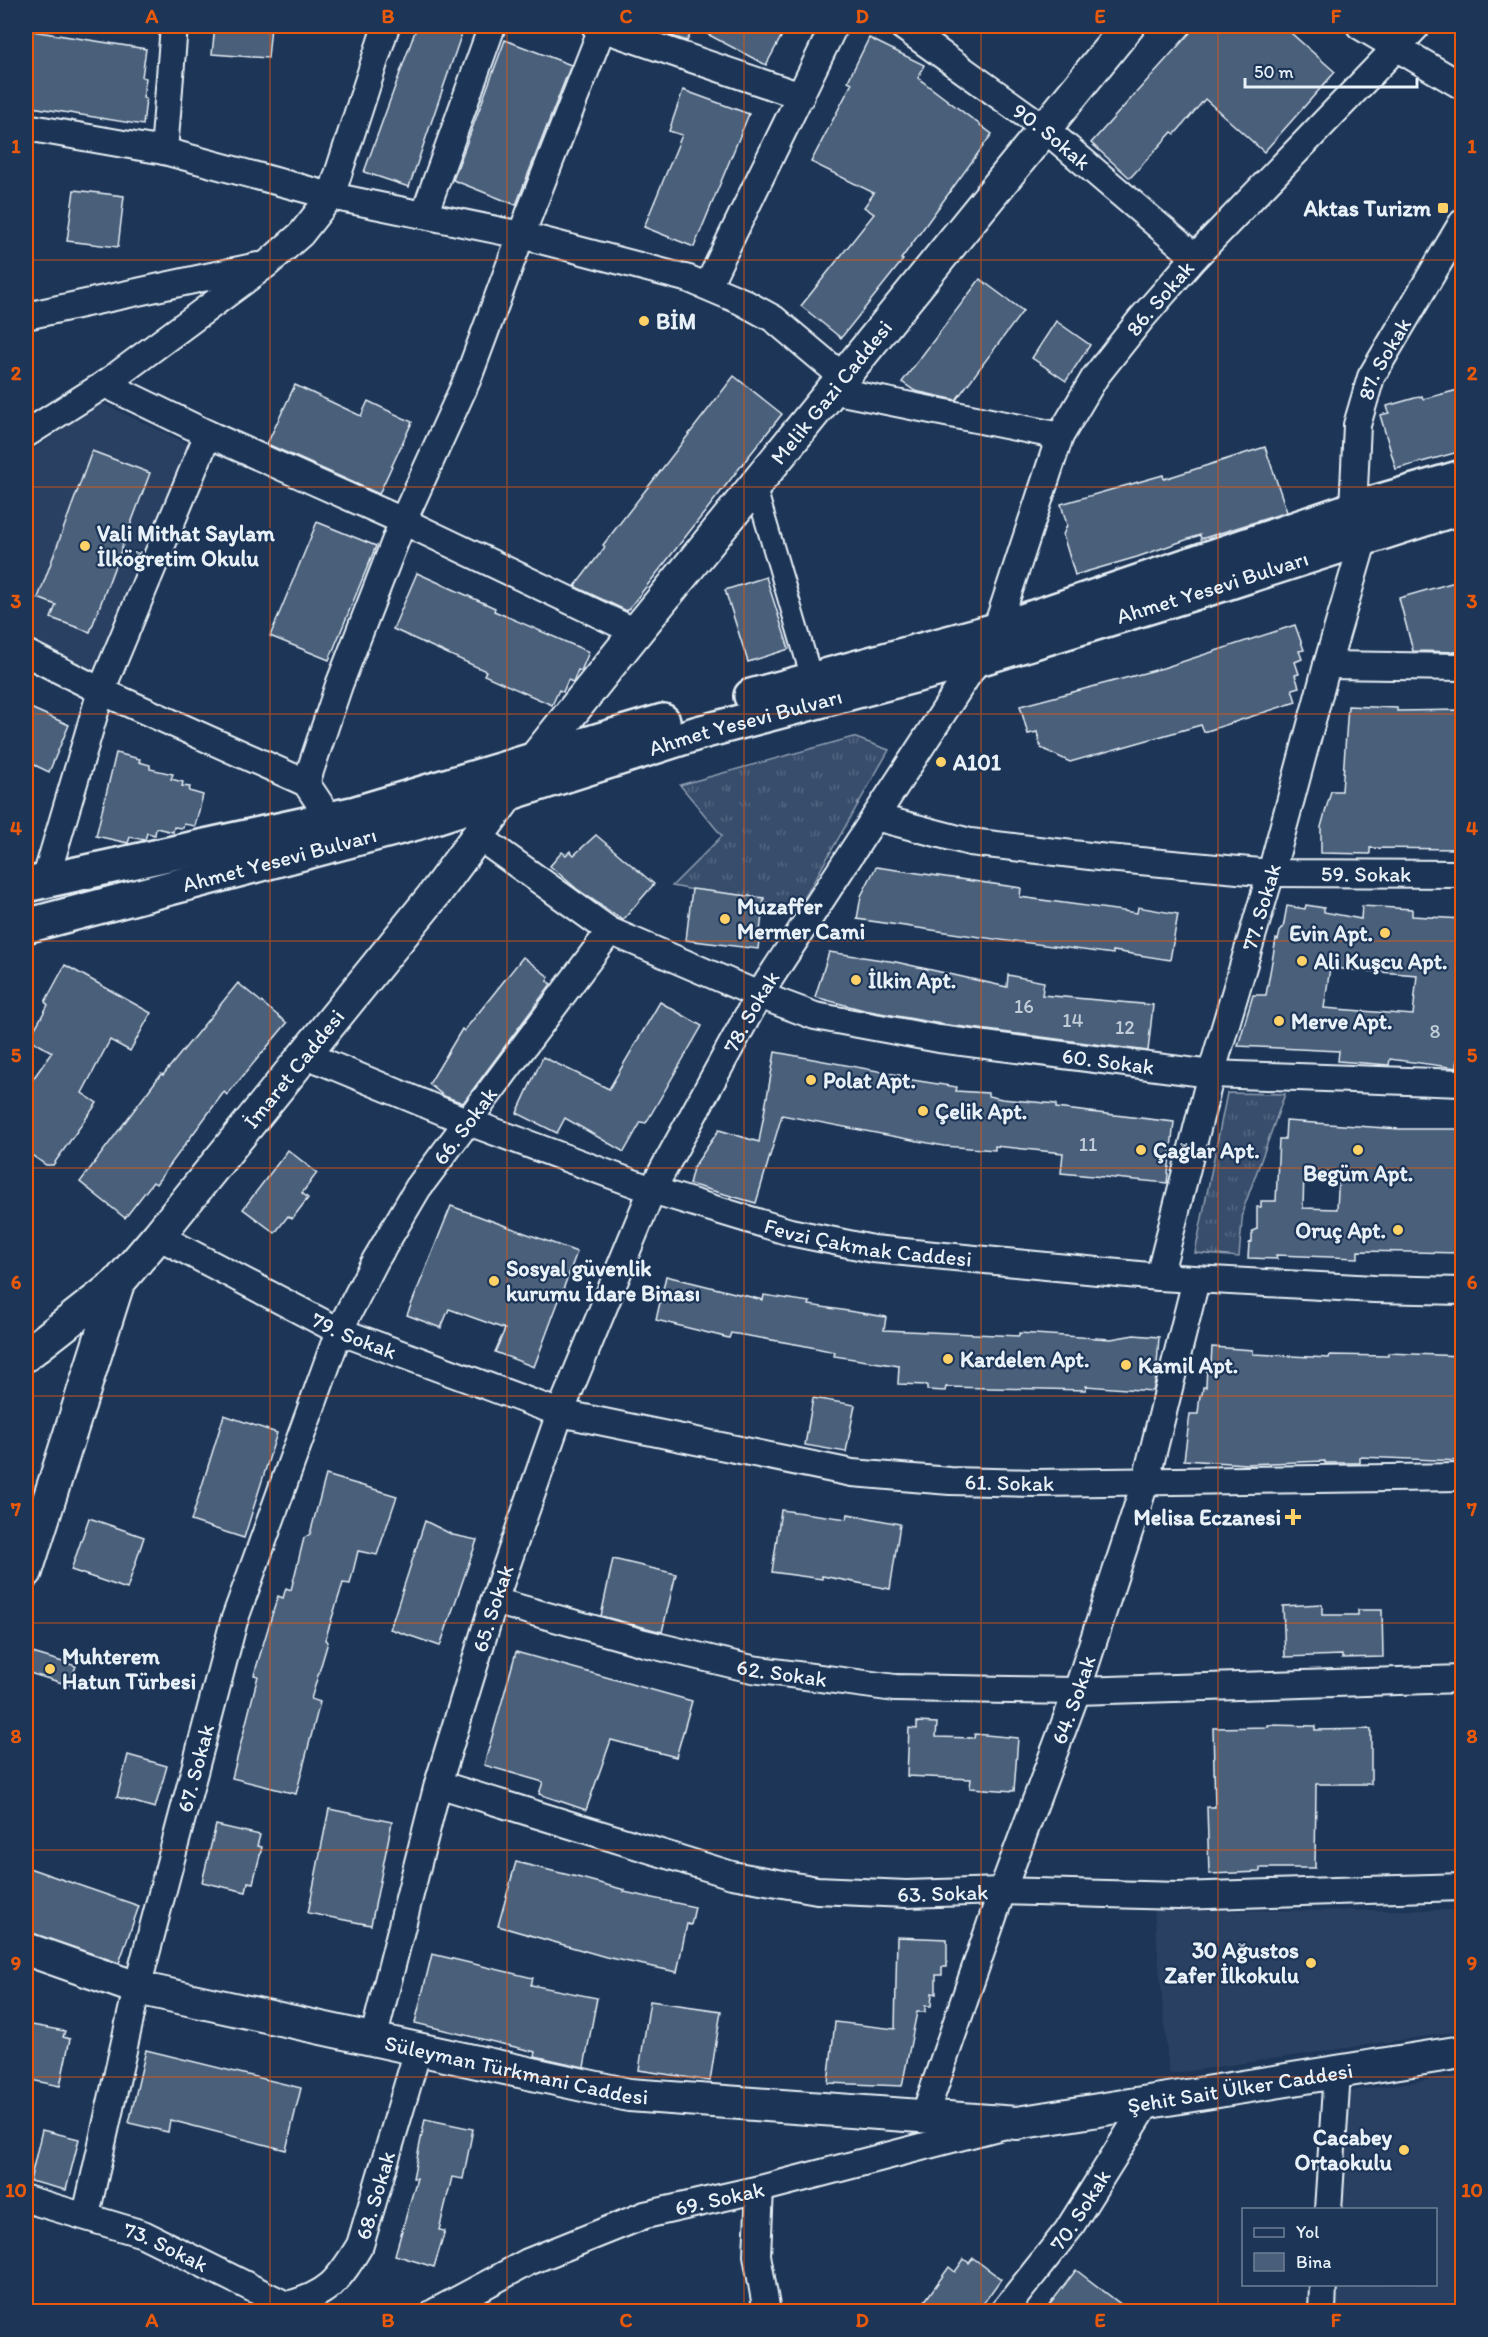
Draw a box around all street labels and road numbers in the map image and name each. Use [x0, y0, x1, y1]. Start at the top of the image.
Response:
street label: 90. Sokak [1008, 97, 1096, 176]
street label: 86. Sokak [1120, 255, 1200, 341]
street label: 87. Sokak [1352, 312, 1417, 403]
street label: Melik Gazi Caddesi [764, 314, 898, 470]
street label: Ahmet Yesevi Bulvarı [1113, 544, 1311, 629]
street label: Ahmet Yesevi Bulvarı [645, 682, 845, 761]
street label: Ahmet Yesevi Bulvarı [179, 821, 379, 898]
street label: 77. Sokak [1235, 860, 1286, 953]
street label: 59. Sokak [1321, 860, 1411, 887]
street label: 78. Sokak [717, 965, 785, 1057]
street label: İmaret Caddesi [237, 1003, 350, 1134]
street label: 60. Sokak [1061, 1041, 1156, 1080]
street label: 66. Sokak [427, 1081, 503, 1170]
street label: Fevzi Çakmak Caddesi [761, 1212, 973, 1272]
street label: 79. Sokak [307, 1305, 400, 1365]
street label: 61. Sokak [964, 1468, 1054, 1497]
street label: 65. Sokak [466, 1561, 519, 1655]
street label: 62. Sokak [734, 1652, 829, 1692]
street label: 64. Sokak [1045, 1652, 1101, 1748]
street label: 67. Sokak [171, 1721, 220, 1815]
street label: 63. Sokak [897, 1878, 989, 1908]
street label: Süleyman Türkmani Caddesi [382, 2029, 649, 2110]
street label: Şehit Sait Ülker Caddesi [1125, 2056, 1355, 2119]
street label: 68. Sokak [349, 2148, 401, 2243]
street label: 70. Sokak [1043, 2164, 1116, 2256]
street label: 69. Sokak [672, 2175, 767, 2221]
street label: 73. Sokak [121, 2216, 213, 2278]

